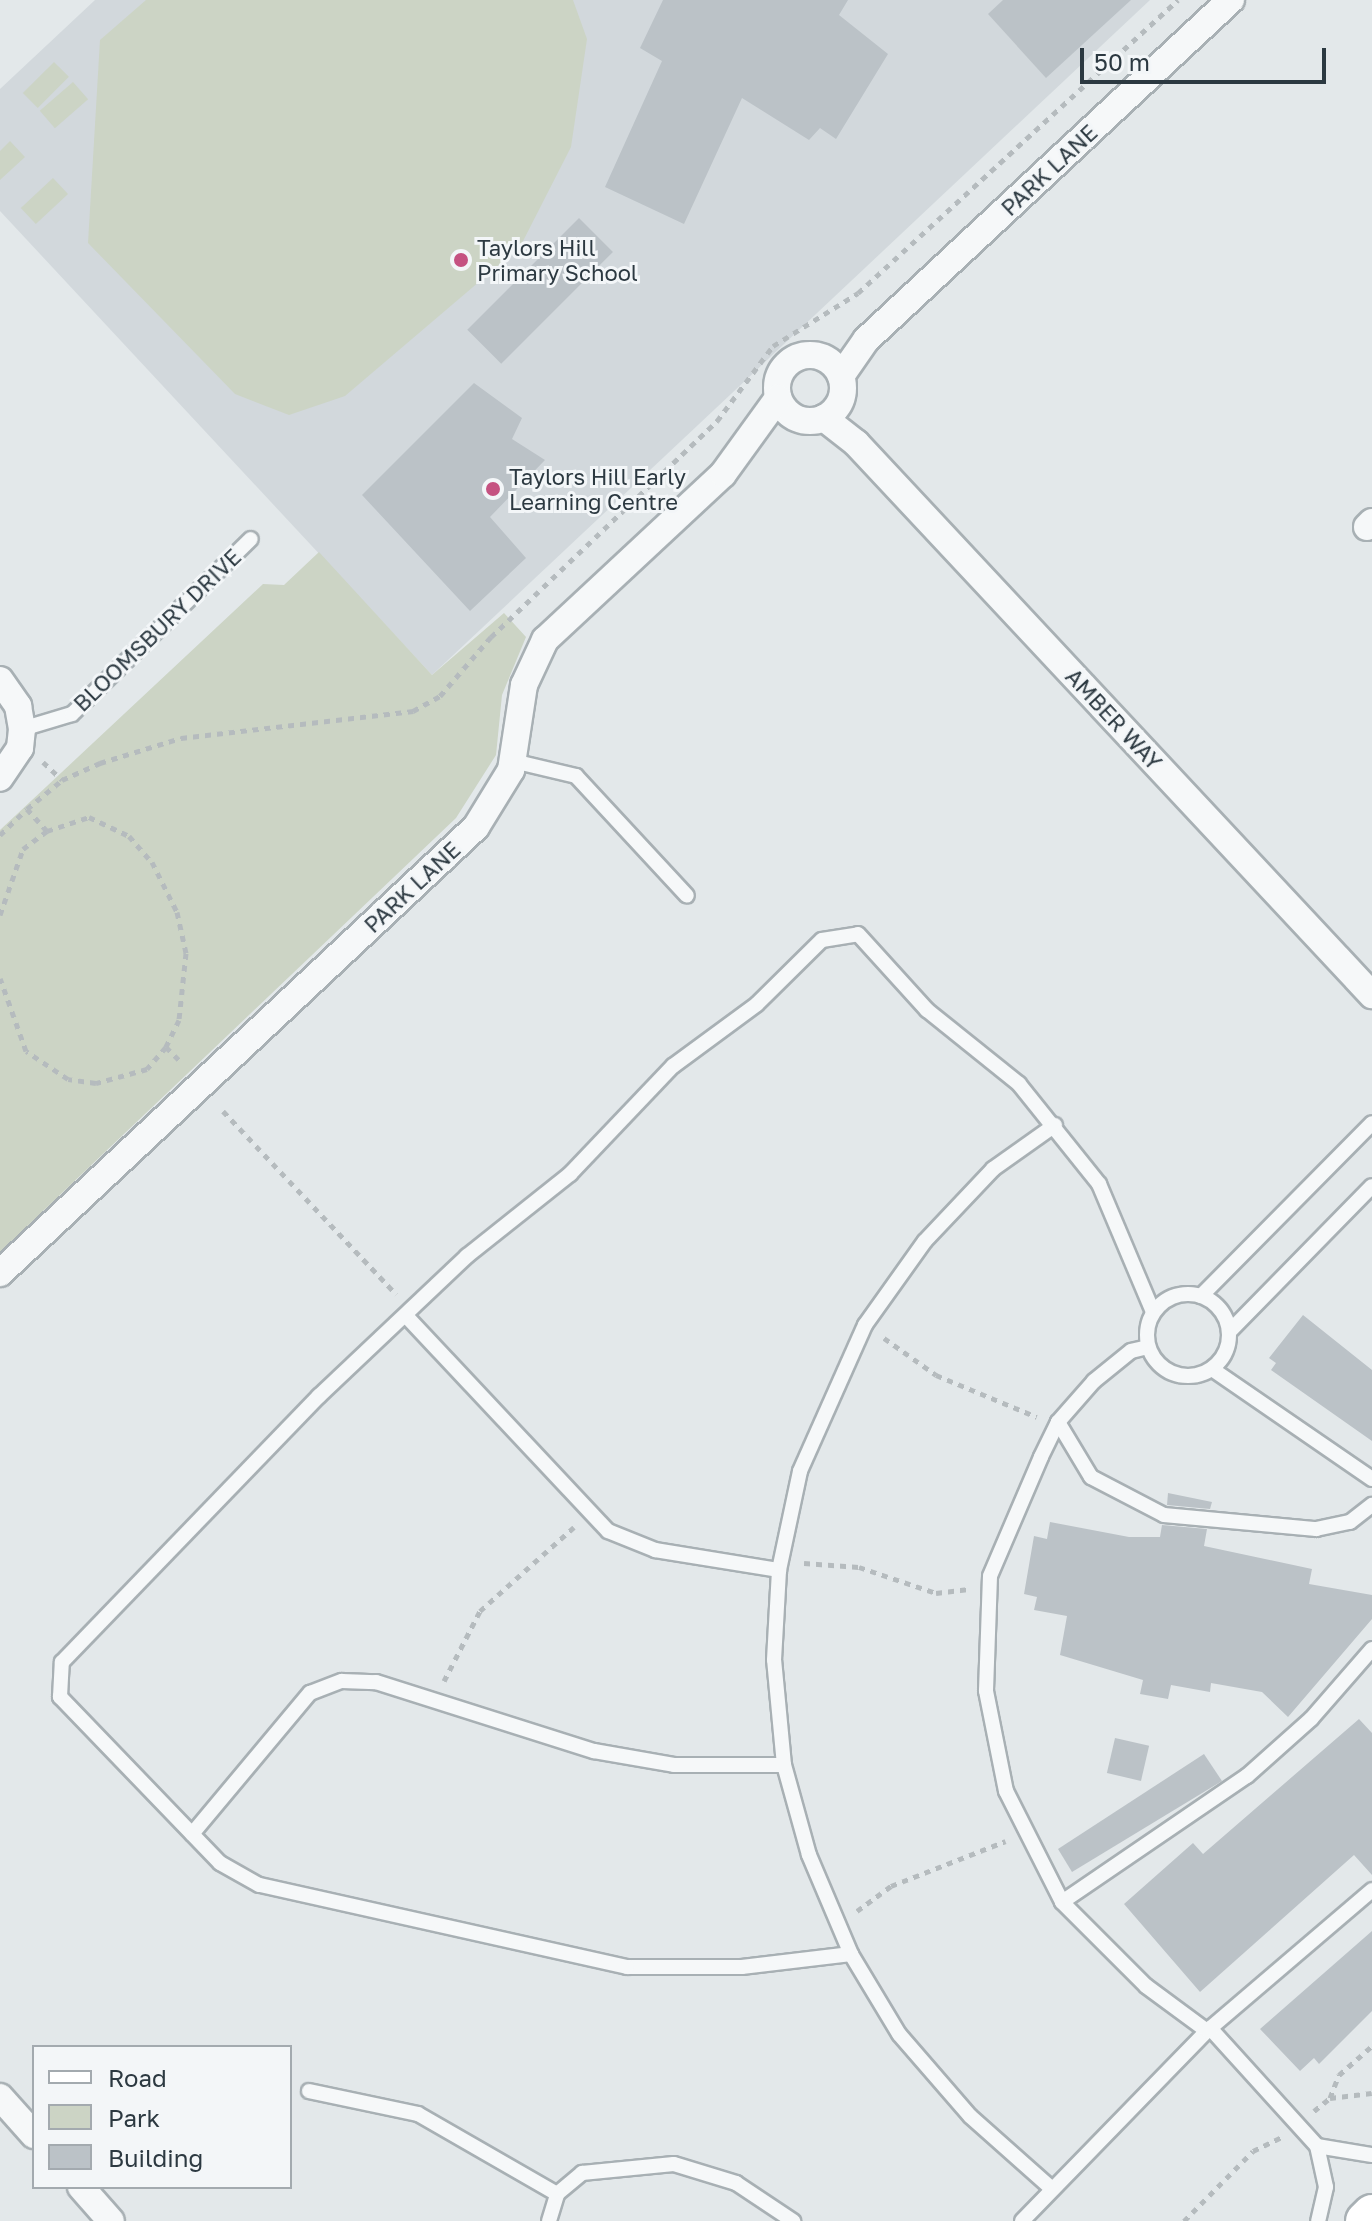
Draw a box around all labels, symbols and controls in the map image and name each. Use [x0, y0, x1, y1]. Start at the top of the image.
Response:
scale bar [1084, 32, 1330, 82]
text: 50 m [1094, 47, 1150, 76]
street label: PARK LANE [996, 119, 1102, 221]
place label: Taylors Hill Primary School [477, 234, 638, 286]
marker: Taylors Hill Primary School [452, 251, 470, 269]
place label: Taylors Hill Early Learning Centre [509, 463, 686, 514]
marker: Taylors Hill Early Learning Centre [484, 480, 502, 498]
street label: BLOOMSBURY DRIVE [68, 543, 246, 717]
street label: AMBER WAY [1060, 663, 1168, 775]
street label: PARK LANE [359, 836, 465, 938]
legend [32, 2045, 292, 2189]
text: Road [108, 2063, 167, 2092]
text: Park [108, 2103, 160, 2132]
text: Building [108, 2143, 203, 2172]

